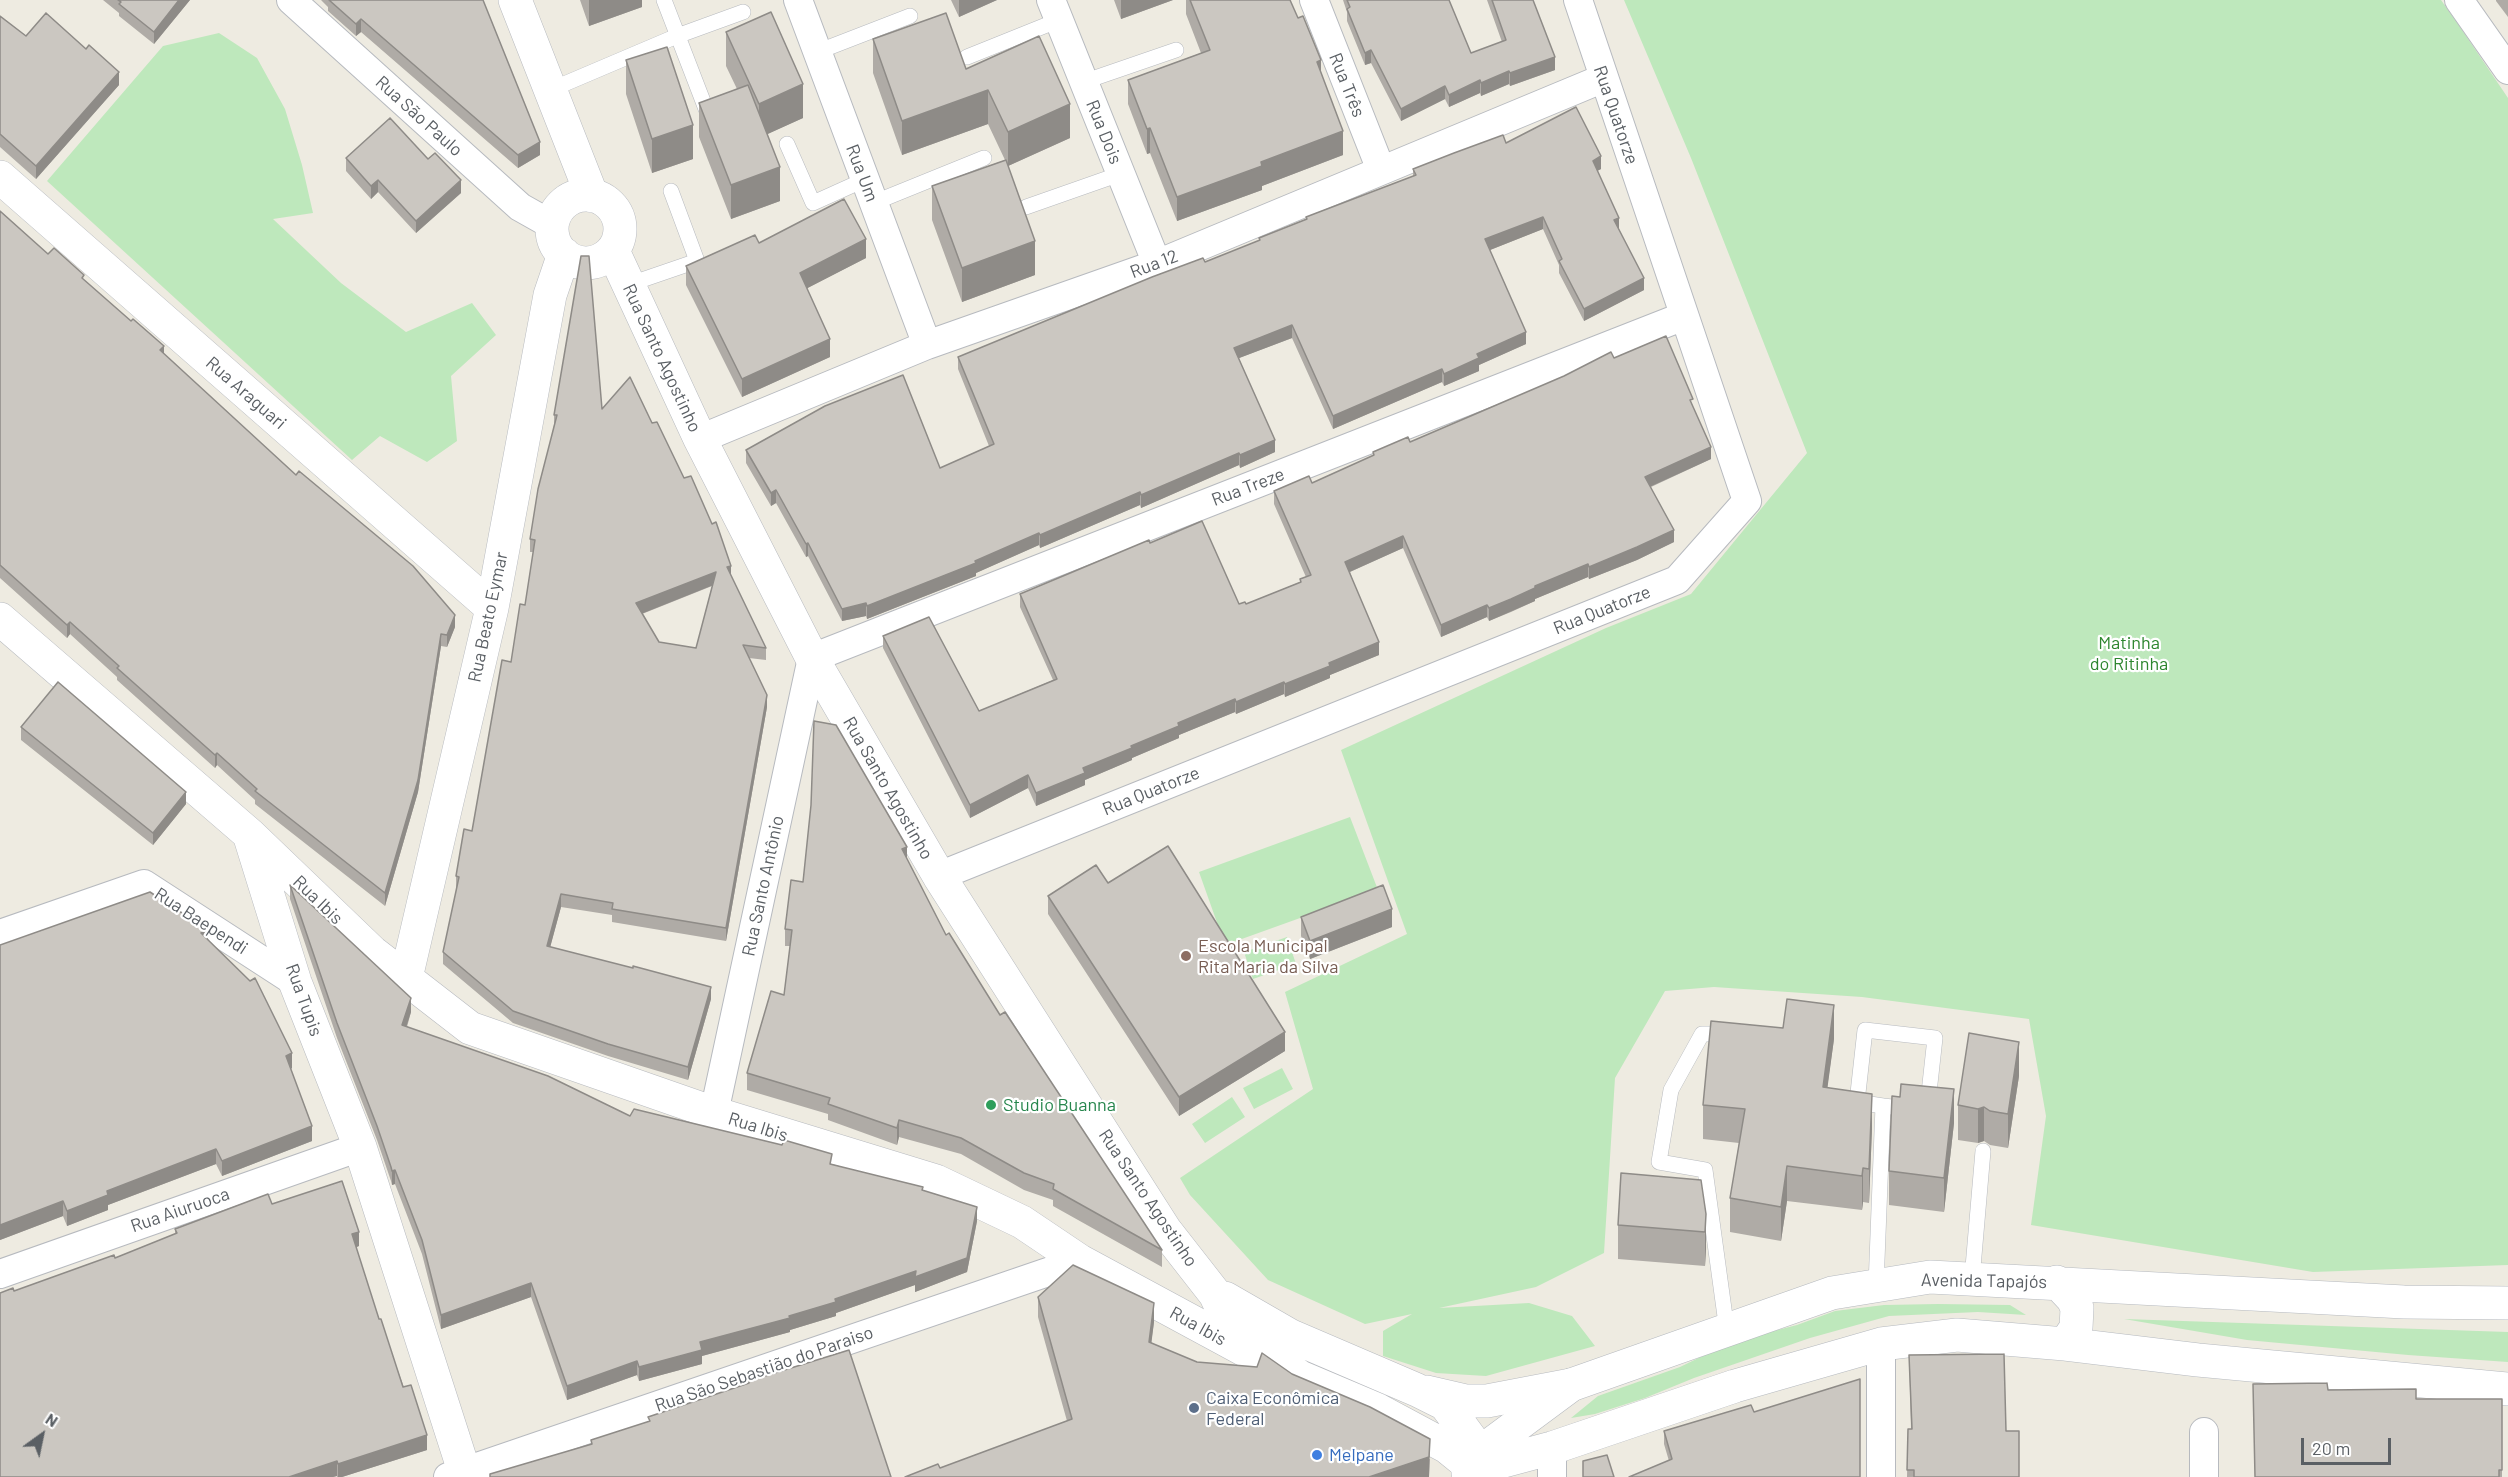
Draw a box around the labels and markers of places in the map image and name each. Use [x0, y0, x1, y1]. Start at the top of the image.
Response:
place label: Escola Municipal Rita Maria da Silva [1198, 935, 1338, 978]
marker: Escola Municipal Rita Maria da Silva [1179, 949, 1193, 963]
place label: Studio Buanna [1003, 1094, 1116, 1116]
marker: Studio Buanna [984, 1098, 998, 1112]
place label: Caixa Econômica Federal [1206, 1387, 1339, 1430]
marker: Caixa Econômica Federal [1187, 1401, 1201, 1415]
place label: Melpane [1329, 1444, 1394, 1466]
marker: Melpane [1310, 1448, 1324, 1462]

